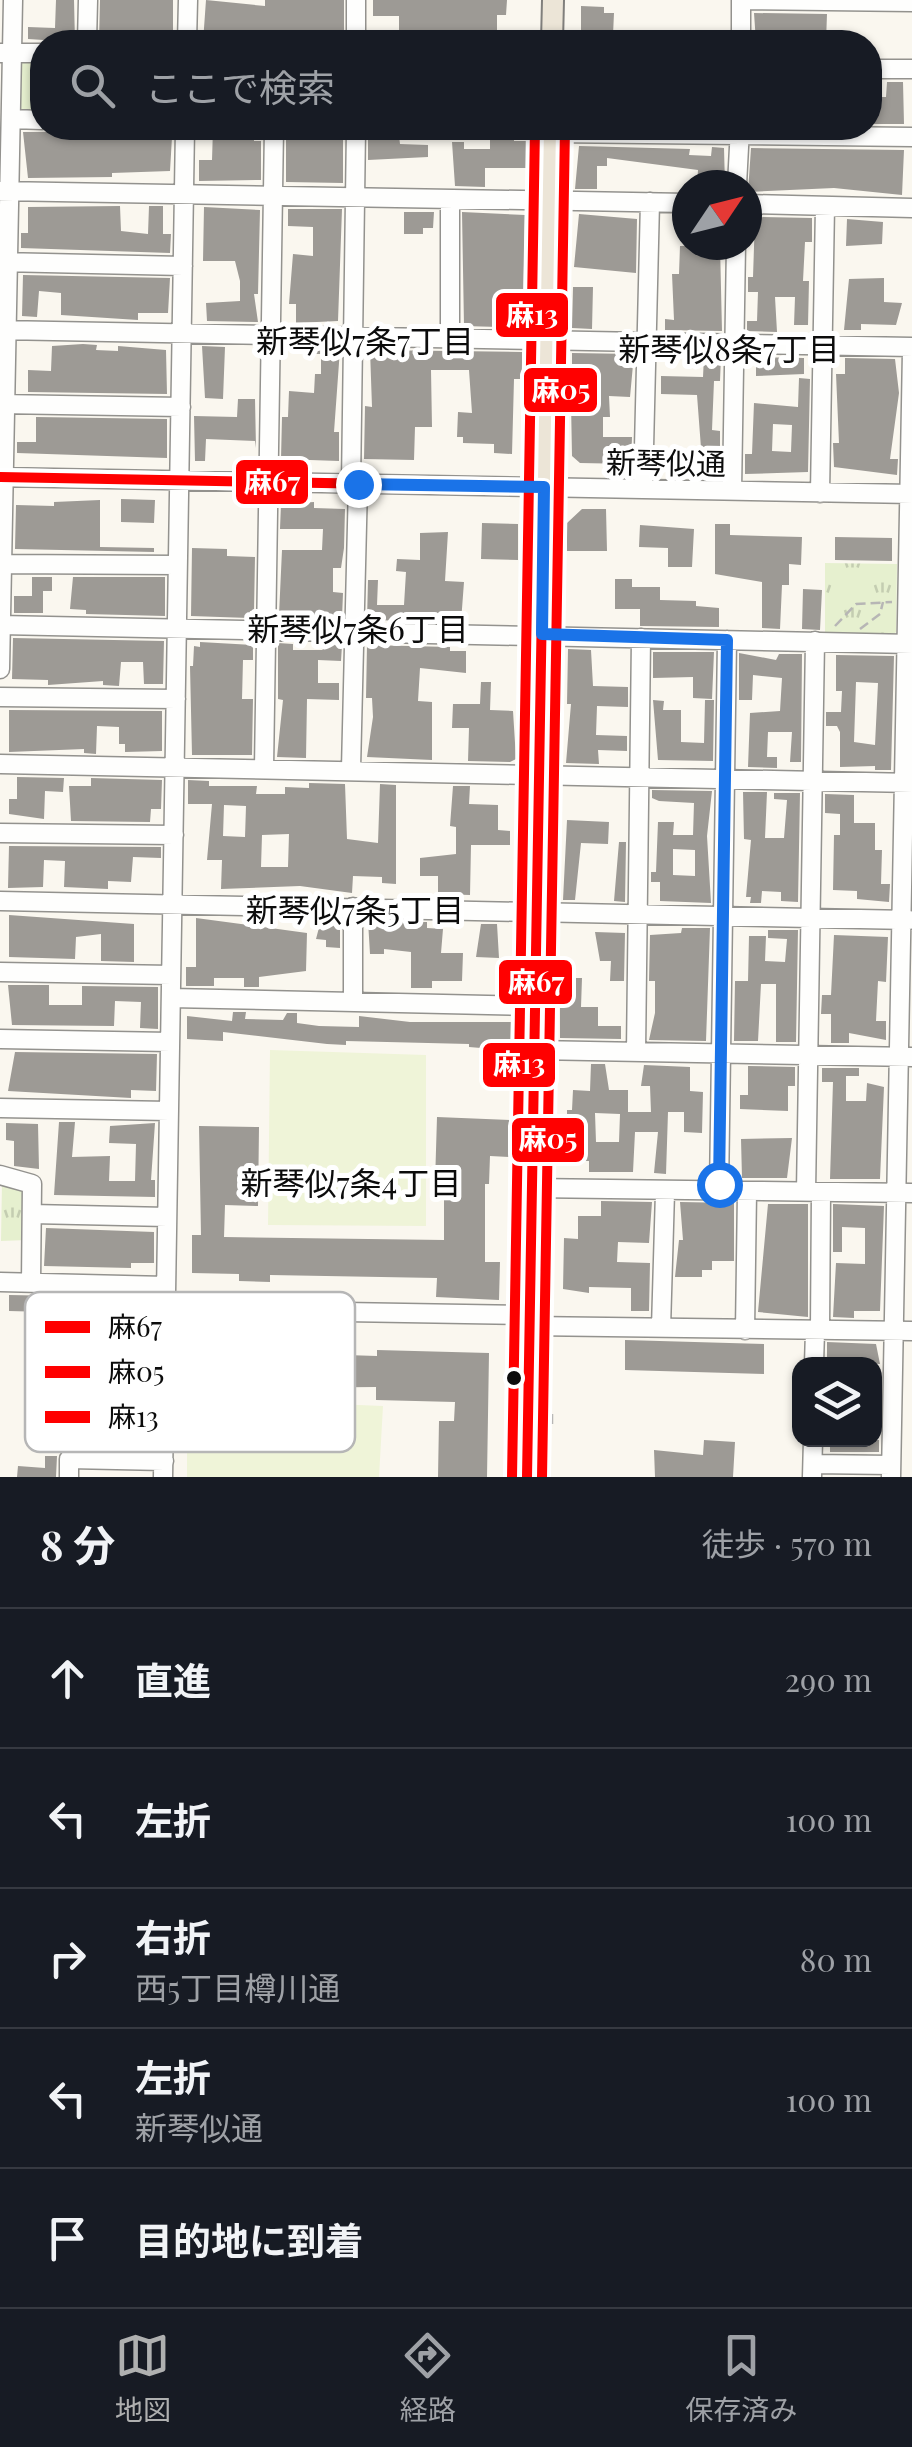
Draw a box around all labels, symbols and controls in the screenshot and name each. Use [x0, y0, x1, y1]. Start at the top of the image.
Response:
search box [30, 30, 882, 140]
icon: search [65, 58, 120, 113]
text: ここで検索 [145, 61, 335, 112]
north arrow [672, 170, 762, 260]
line badge: 麻13 [494, 291, 570, 339]
text: 麻13 [506, 295, 558, 332]
district label: 新琴似7条7丁目 [256, 318, 474, 361]
district label: 新琴似8条7丁目 [618, 326, 840, 369]
line badge: 麻05 [522, 366, 599, 414]
text: 麻05 [532, 370, 590, 407]
street label: 新琴似通 [606, 441, 726, 483]
line badge: 麻67 [234, 458, 310, 506]
text: 麻67 [244, 462, 300, 499]
route end [336, 462, 382, 508]
district label: 新琴似7条6丁目 [247, 606, 469, 649]
district label: 新琴似7条5丁目 [246, 887, 464, 930]
line badge: 麻67 [497, 958, 574, 1006]
text: 麻67 [508, 962, 564, 999]
line badge: 麻13 [481, 1041, 557, 1089]
text: 麻13 [493, 1044, 545, 1081]
line badge: 麻05 [510, 1116, 586, 1164]
text: 麻05 [519, 1119, 577, 1156]
district label: 新琴似7条4丁目 [241, 1160, 461, 1203]
route start [697, 1162, 743, 1208]
legend [25, 1292, 355, 1452]
text: 麻67 [108, 1307, 162, 1344]
text: 麻05 [108, 1352, 164, 1389]
map controls [792, 1357, 882, 1447]
button: layers [792, 1357, 882, 1447]
unlabelled marker [504, 1368, 524, 1388]
text: 麻13 [108, 1397, 159, 1434]
text: 8 分 [40, 1516, 115, 1572]
text: 徒歩 · 570 m [702, 1521, 872, 1564]
icon: ahead [40, 1651, 95, 1706]
text: 直進 [135, 1654, 211, 1705]
text: 290 m [785, 1657, 872, 1700]
icon: left [40, 1791, 95, 1846]
text: 左折 [135, 1794, 211, 1845]
text: 100 m [785, 1797, 872, 1840]
text: 右折 [135, 1911, 211, 1962]
icon: right [40, 1931, 95, 1986]
text: 80 m [800, 1937, 872, 1980]
text: 西5丁目樽川通 [135, 1965, 340, 2008]
text: 左折 [135, 2051, 211, 2102]
icon: left [40, 2071, 95, 2126]
text: 100 m [785, 2077, 872, 2120]
text: 新琴似通 [135, 2105, 263, 2148]
icon: arrive [40, 2211, 95, 2266]
text: 目的地に到着 [135, 2214, 363, 2265]
tab: 地図 [115, 2328, 171, 2428]
tab: 経路 [400, 2328, 456, 2428]
tab: 保存済み [685, 2328, 797, 2428]

